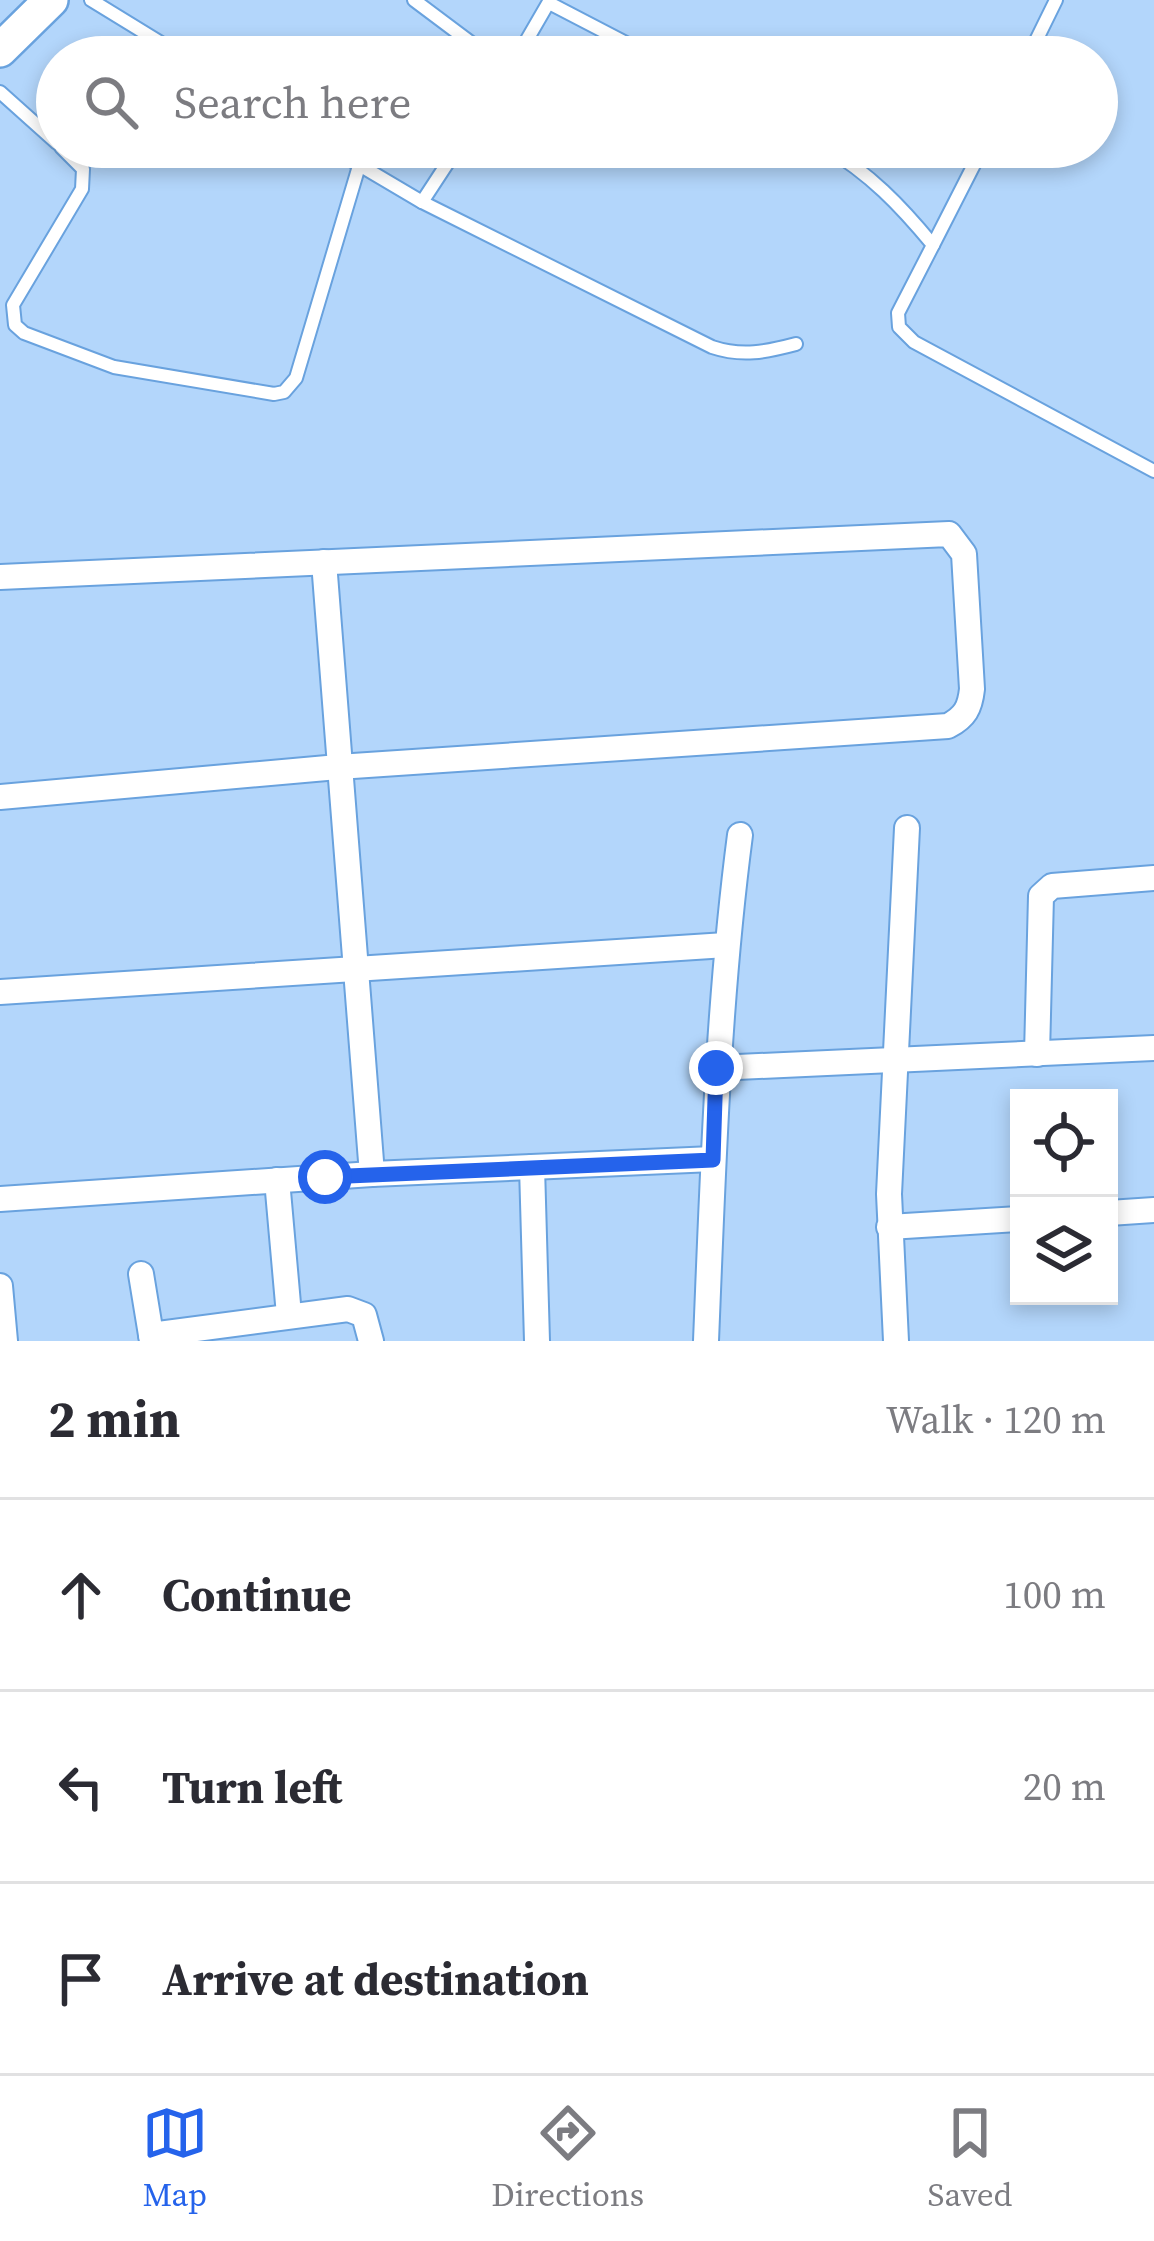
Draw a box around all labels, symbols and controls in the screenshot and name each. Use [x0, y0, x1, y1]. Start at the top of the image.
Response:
search box [36, 36, 1118, 168]
icon: search [78, 69, 144, 135]
text: Search here [174, 71, 411, 133]
route end [689, 1041, 743, 1095]
map controls [1010, 1089, 1118, 1305]
button: locate [1010, 1089, 1118, 1197]
route start [298, 1150, 352, 1204]
button: layers [1010, 1197, 1118, 1305]
text: 2 min [48, 1384, 180, 1454]
text: Walk · 120 m [886, 1393, 1106, 1446]
icon: ahead [48, 1562, 114, 1628]
text: Continue [162, 1564, 351, 1626]
text: 100 m [1003, 1568, 1106, 1621]
icon: left [48, 1754, 114, 1820]
text: Turn left [162, 1756, 342, 1818]
text: 20 m [1023, 1760, 1106, 1813]
icon: arrive [48, 1946, 114, 2012]
text: Arrive at destination [162, 1948, 589, 2010]
tab: Map [142, 2100, 208, 2217]
tab: Directions [491, 2100, 644, 2217]
tab: Saved [928, 2100, 1012, 2217]

